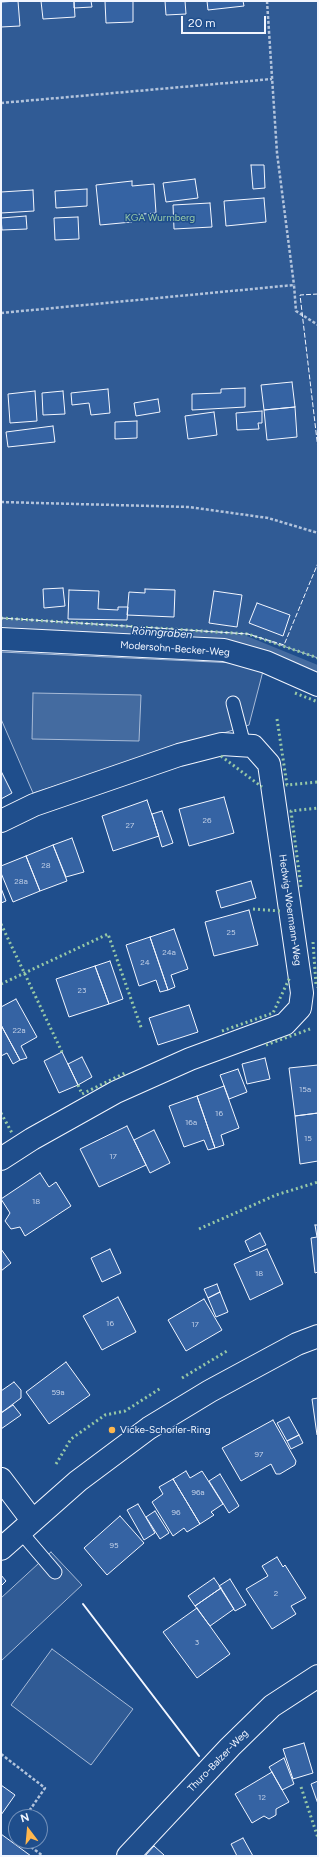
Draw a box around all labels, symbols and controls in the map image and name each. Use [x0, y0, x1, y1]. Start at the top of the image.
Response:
scale bar [183, 8, 268, 34]
text: 20 m [188, 16, 216, 30]
park label: KGA Wurmberg [125, 212, 195, 224]
water label: Rönngraben [131, 624, 193, 642]
street label: Modersohn-Becker-Weg [120, 639, 230, 659]
house number: 26 [203, 816, 211, 826]
house number: 27 [126, 821, 134, 831]
street label: Hedwig-Woermann-Weg [276, 854, 304, 966]
house number: 28 [41, 861, 51, 871]
house number: 28a [14, 877, 28, 887]
house number: 25 [226, 928, 236, 938]
house number: 24a [162, 948, 176, 958]
house number: 24 [140, 958, 150, 968]
house number: 23 [78, 986, 86, 996]
house number: 22a [12, 1026, 26, 1036]
house number: 15a [299, 1085, 311, 1095]
house number: 16 [215, 1109, 223, 1119]
house number: 16a [185, 1118, 197, 1128]
house number: 15 [304, 1134, 312, 1144]
house number: 17 [109, 1152, 117, 1162]
house number: 18 [32, 1197, 40, 1207]
house number: 18 [255, 1269, 263, 1279]
house number: 16 [106, 1319, 114, 1329]
house number: 17 [191, 1320, 199, 1330]
house number: 59a [51, 1388, 65, 1398]
place label: Vicke-Schorler-Ring [120, 1424, 211, 1436]
marker: Vicke-Schorler-Ring [107, 1425, 117, 1435]
house number: 97 [255, 1450, 263, 1460]
house number: 96a [191, 1488, 205, 1498]
house number: 96 [171, 1508, 181, 1518]
house number: 95 [109, 1541, 119, 1551]
house number: 2 [274, 1589, 278, 1599]
house number: 3 [195, 1638, 199, 1648]
street label: Thuro-Balzer-Weg [185, 1727, 251, 1795]
house number: 12 [258, 1793, 266, 1803]
north arrow [8, 1809, 48, 1849]
text: N [19, 1811, 31, 1825]

